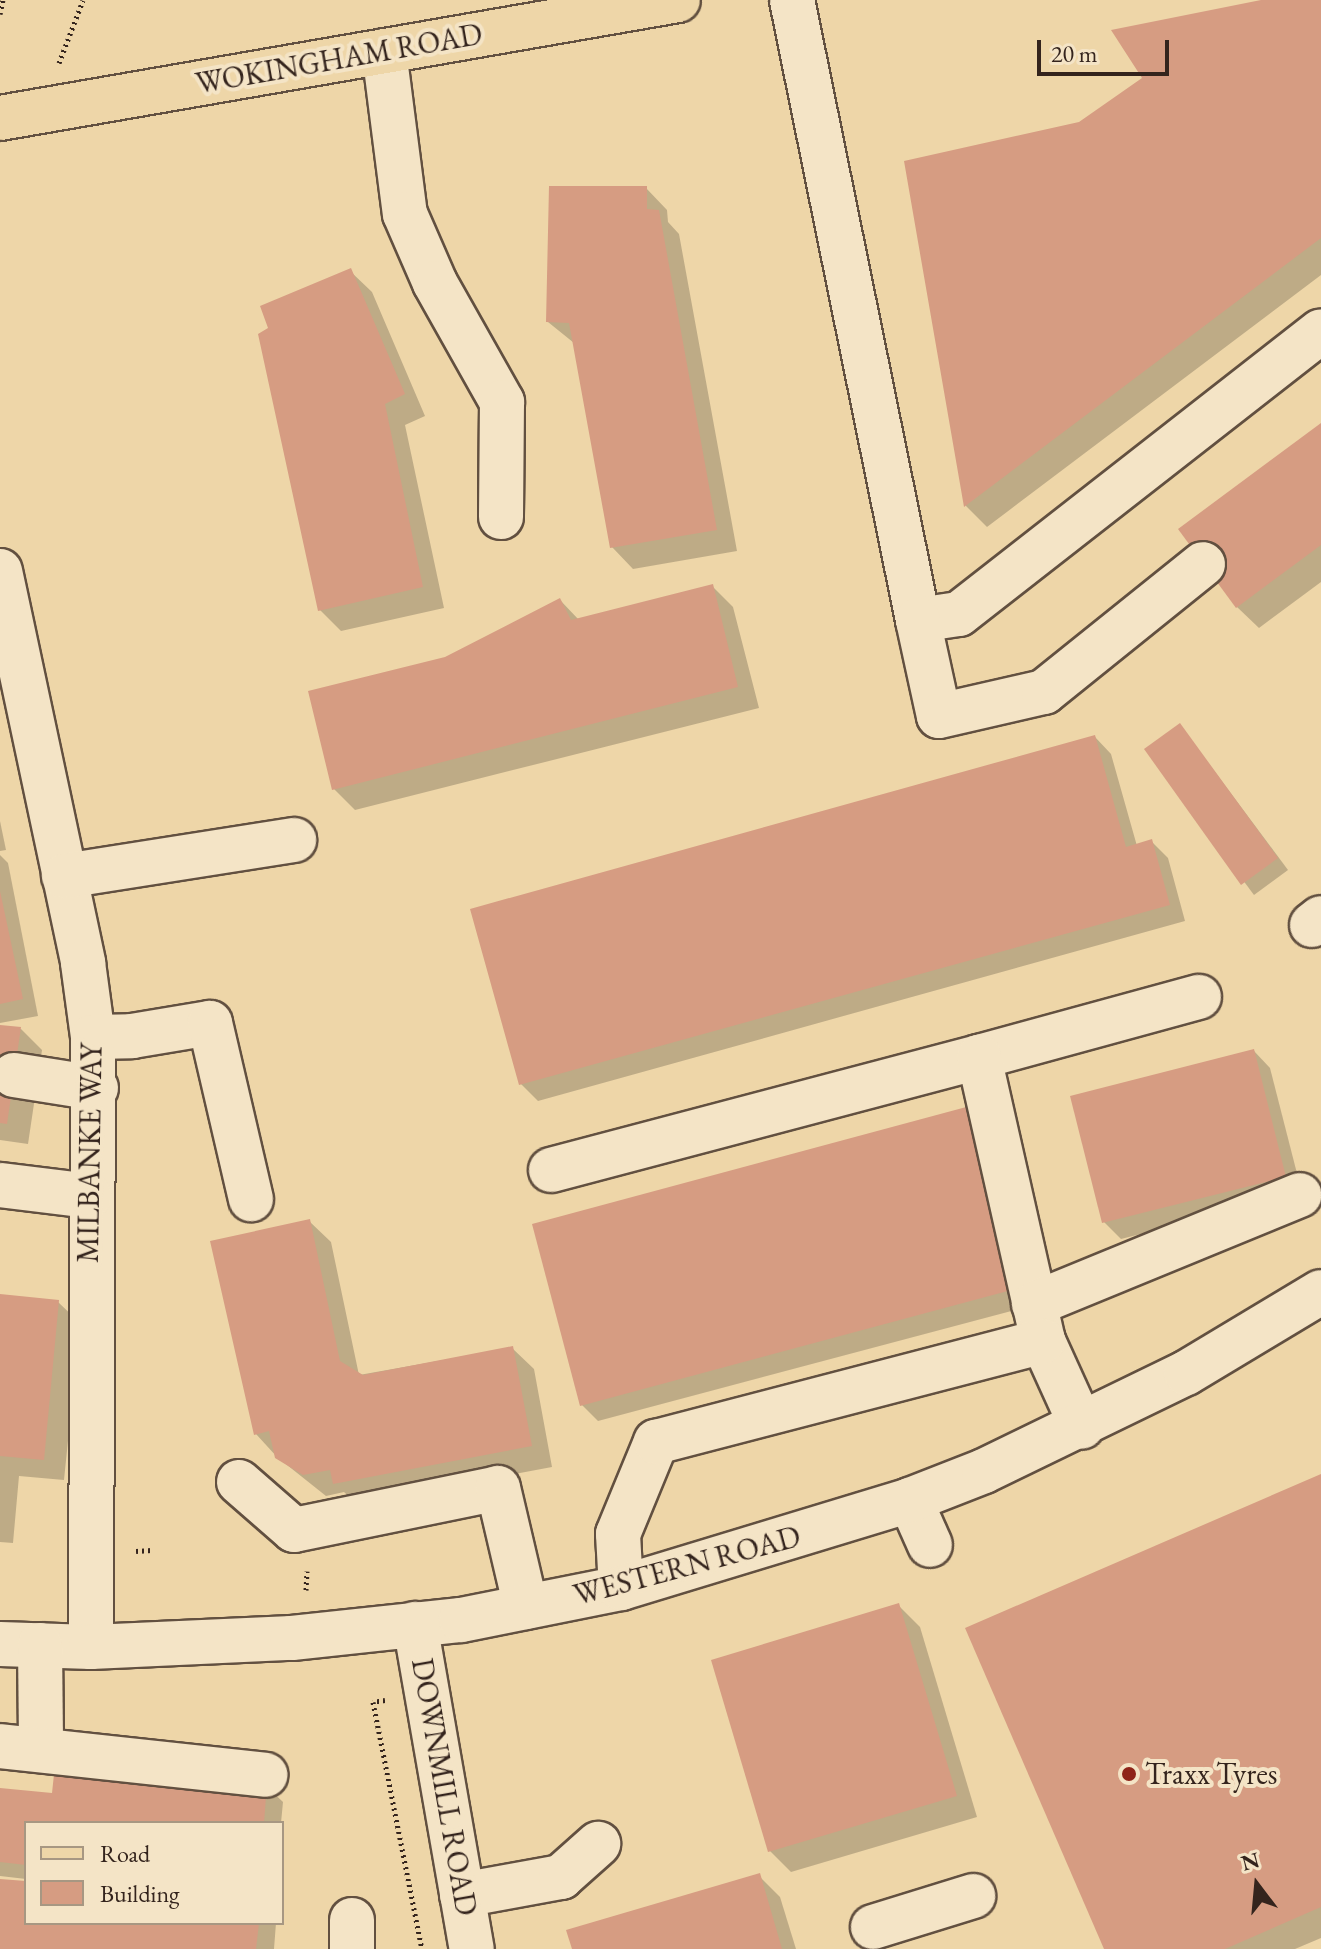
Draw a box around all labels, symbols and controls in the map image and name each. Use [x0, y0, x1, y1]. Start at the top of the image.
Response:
street label: WOKINGHAM ROAD [193, 16, 485, 102]
scale bar [1041, 24, 1173, 74]
text: 20 m [1051, 38, 1098, 69]
street label: MILBANKE WAY [70, 1043, 110, 1263]
street label: WESTERN ROAD [570, 1518, 804, 1614]
street label: DOWNMILL ROAD [404, 1655, 484, 1919]
place label: Traxx Tyres [1145, 1756, 1278, 1792]
marker: Traxx Tyres [1120, 1765, 1138, 1783]
legend [24, 1821, 284, 1925]
text: Road [100, 1838, 150, 1869]
north arrow [1217, 1845, 1297, 1925]
text: N [1238, 1845, 1263, 1878]
text: Building [100, 1878, 180, 1909]

